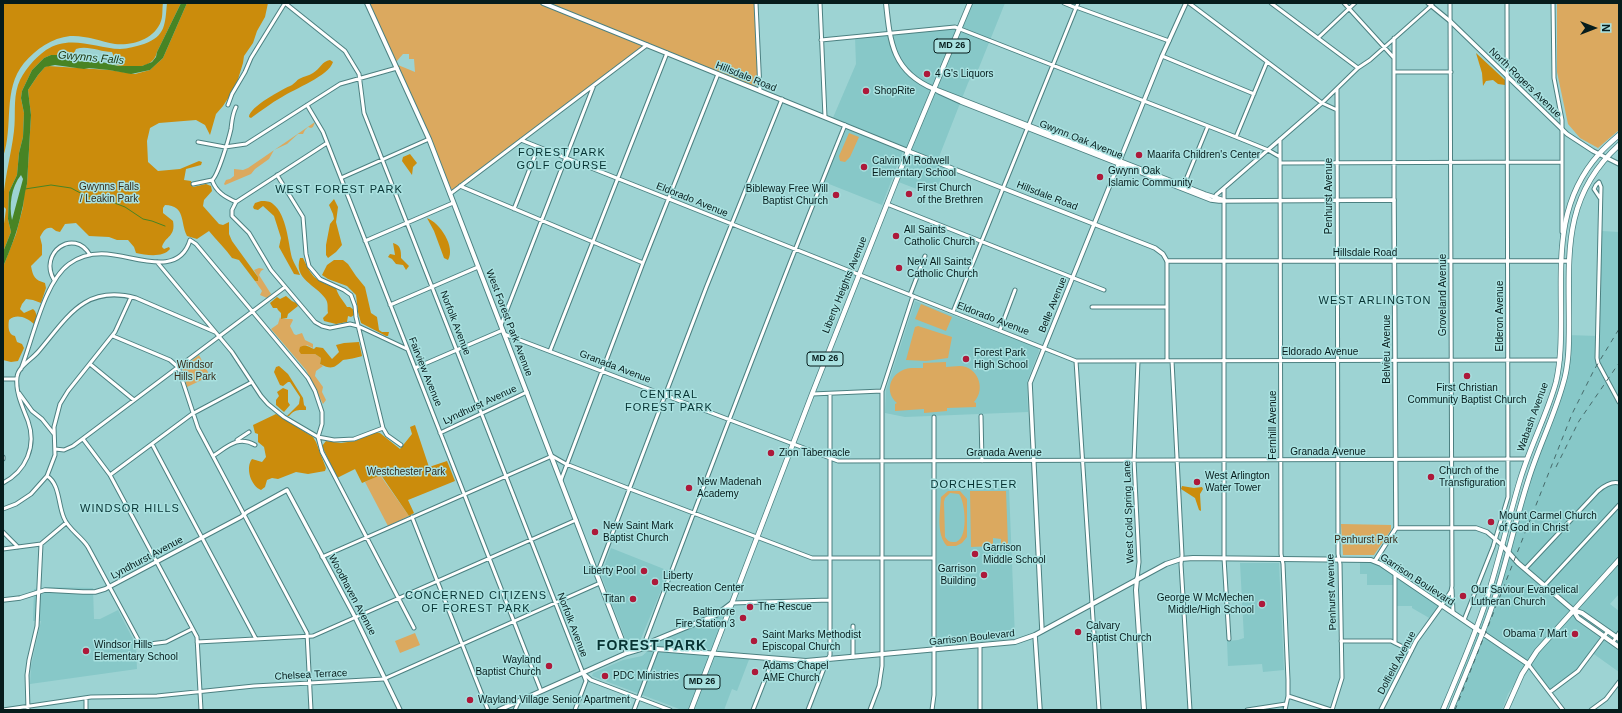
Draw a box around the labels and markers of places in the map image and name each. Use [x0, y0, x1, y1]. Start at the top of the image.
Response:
place label: 4 G's Liquors [935, 68, 994, 80]
marker: 4 G's Liquors [922, 69, 932, 79]
place label: ShopRite [874, 85, 915, 97]
marker: ShopRite [861, 86, 871, 96]
place label: Maarifa Children's Center [1147, 149, 1260, 161]
marker: Maarifa Children's Center [1134, 150, 1144, 160]
place label: Calvin M Rodwell Elementary School [872, 155, 956, 178]
marker: Calvin M Rodwell Elementary School [859, 162, 869, 172]
place label: Gwynn Oak Islamic Community [1108, 165, 1192, 188]
marker: Gwynn Oak Islamic Community [1095, 172, 1105, 182]
place label: First Church of the Brethren [917, 182, 983, 206]
place label: Bibleway Free Will Baptist Church [746, 183, 828, 206]
marker: First Church of the Brethren [904, 189, 914, 199]
marker: Bibleway Free Will Baptist Church [831, 190, 841, 200]
place label: All Saints Catholic Church [904, 224, 975, 248]
marker: All Saints Catholic Church [891, 231, 901, 241]
place label: New All Saints Catholic Church [907, 256, 978, 280]
marker: New All Saints Catholic Church [894, 263, 904, 273]
place label: Forest Park High School [974, 347, 1028, 370]
marker: Forest Park High School [961, 354, 971, 364]
marker: First Christian Community Baptist Church [1462, 371, 1472, 381]
place label: First Christian Community Baptist Church [1408, 382, 1526, 406]
place label: Zion Tabernacle [779, 447, 850, 459]
marker: Zion Tabernacle [766, 448, 776, 458]
place label: Church of the Transfiguration [1439, 465, 1505, 488]
place label: West Arlington Water Tower [1205, 470, 1270, 494]
marker: Church of the Transfiguration [1426, 472, 1436, 482]
place label: New Madenah Academy [697, 476, 761, 500]
marker: West Arlington Water Tower [1192, 477, 1202, 487]
marker: New Madenah Academy [684, 483, 694, 493]
place label: Mount Carmel Church of God in Christ [1499, 510, 1597, 534]
marker: Mount Carmel Church of God in Christ [1486, 517, 1496, 527]
place label: New Saint Mark Baptist Church [603, 520, 674, 544]
marker: New Saint Mark Baptist Church [590, 527, 600, 537]
place label: Garrison Middle School [983, 542, 1046, 566]
marker: Garrison Middle School [970, 549, 980, 559]
place label: Garrison Building [938, 563, 976, 586]
place label: Liberty Pool [583, 565, 636, 577]
marker: Liberty Pool [639, 566, 649, 576]
place label: Liberty Recreation Center [663, 570, 744, 594]
marker: Garrison Building [979, 570, 989, 580]
marker: Liberty Recreation Center [650, 577, 660, 587]
place label: Our Saviour Evangelical Lutheran Church [1471, 584, 1578, 608]
marker: Our Saviour Evangelical Lutheran Church [1458, 591, 1468, 601]
place label: George W McMechen Middle/High School [1157, 592, 1254, 616]
place label: Titan [603, 593, 625, 605]
marker: Titan [628, 594, 638, 604]
marker: George W McMechen Middle/High School [1257, 599, 1267, 609]
place label: The Rescue [758, 601, 812, 613]
marker: The Rescue [745, 602, 755, 612]
place label: Baltimore Fire Station 3 [676, 606, 735, 630]
marker: Baltimore Fire Station 3 [738, 613, 748, 623]
place label: Calvary Baptist Church [1086, 620, 1152, 644]
marker: Calvary Baptist Church [1073, 627, 1083, 637]
place label: Obama 7 Mart [1503, 628, 1567, 640]
place label: Saint Marks Methodist Episcopal Church [762, 629, 861, 652]
marker: Obama 7 Mart [1570, 629, 1580, 639]
marker: Saint Marks Methodist Episcopal Church [749, 636, 759, 646]
place label: Windsor Hills Elementary School [94, 639, 178, 662]
marker: Windsor Hills Elementary School [81, 646, 91, 656]
place label: Wayland Baptist Church [475, 654, 541, 678]
place label: Adams Chapel AME Church [763, 660, 829, 684]
marker: Wayland Baptist Church [544, 661, 554, 671]
marker: Adams Chapel AME Church [750, 667, 760, 677]
place label: PDC Ministries [613, 670, 679, 682]
marker: PDC Ministries [600, 671, 610, 681]
place label: Wayland Village Senior Apartment [478, 694, 630, 706]
marker: Wayland Village Senior Apartment [465, 695, 475, 705]

